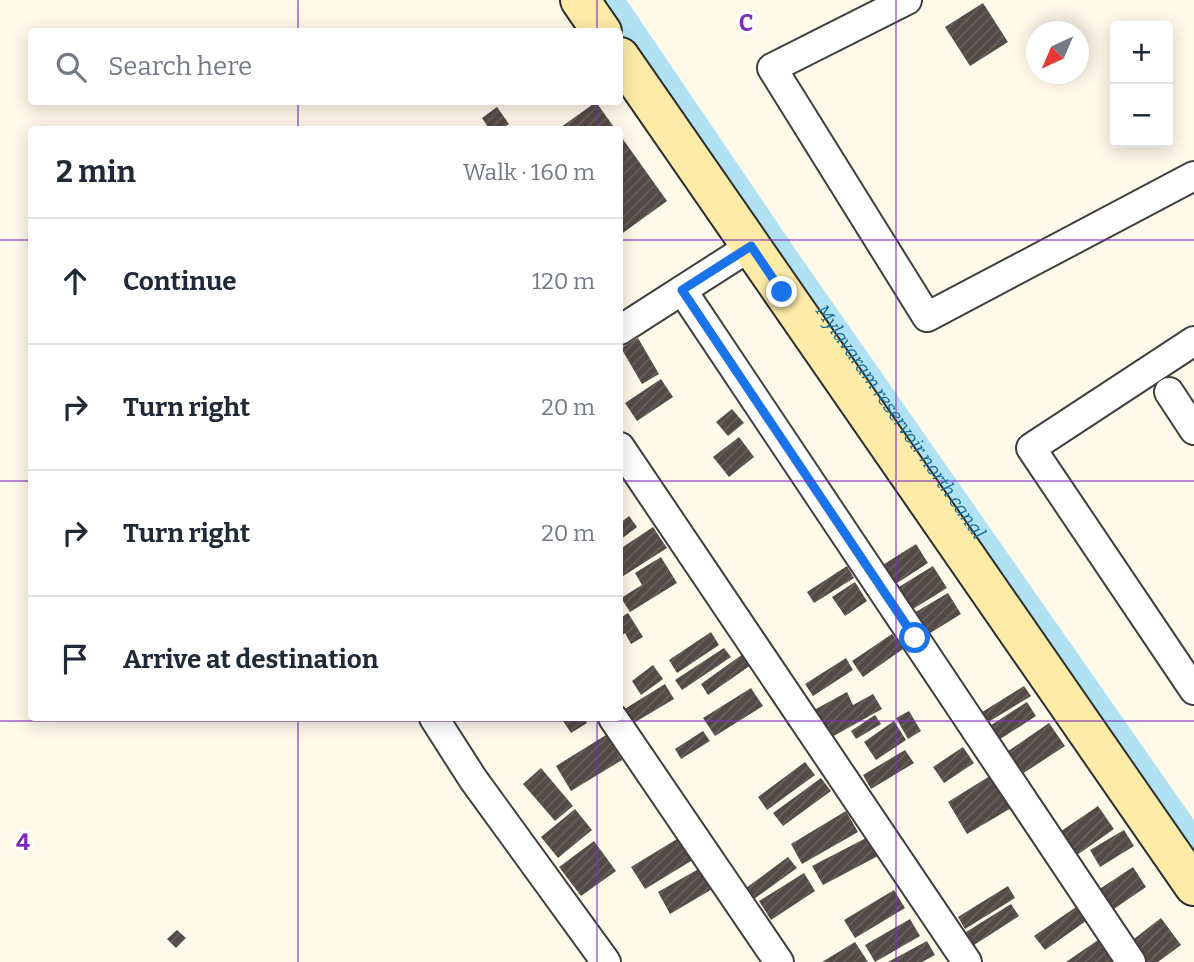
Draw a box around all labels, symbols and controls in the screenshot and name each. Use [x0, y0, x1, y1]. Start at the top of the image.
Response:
text: C [739, 9, 753, 37]
north arrow [1026, 21, 1089, 84]
map controls [1110, 21, 1173, 147]
button: + [1110, 21, 1173, 84]
search box [28, 28, 623, 105]
icon: search [52, 48, 90, 86]
text: Search here [108, 51, 252, 82]
button: − [1110, 84, 1173, 147]
text: 2 min [56, 154, 136, 190]
text: Walk · 160 m [463, 158, 595, 186]
icon: ahead [56, 262, 94, 300]
text: Continue [123, 266, 237, 297]
text: 120 m [532, 267, 595, 295]
route end [766, 276, 797, 307]
water label: Mylavaram reservoir north canal [811, 300, 991, 543]
icon: right [56, 388, 94, 426]
text: Turn right [123, 392, 250, 423]
text: 20 m [541, 393, 595, 421]
icon: right [56, 514, 94, 552]
text: Turn right [123, 518, 250, 549]
text: 20 m [541, 519, 595, 547]
route start [899, 622, 930, 653]
icon: arrive [56, 640, 94, 678]
text: Arrive at destination [123, 644, 378, 675]
text: 4 [16, 828, 30, 856]

